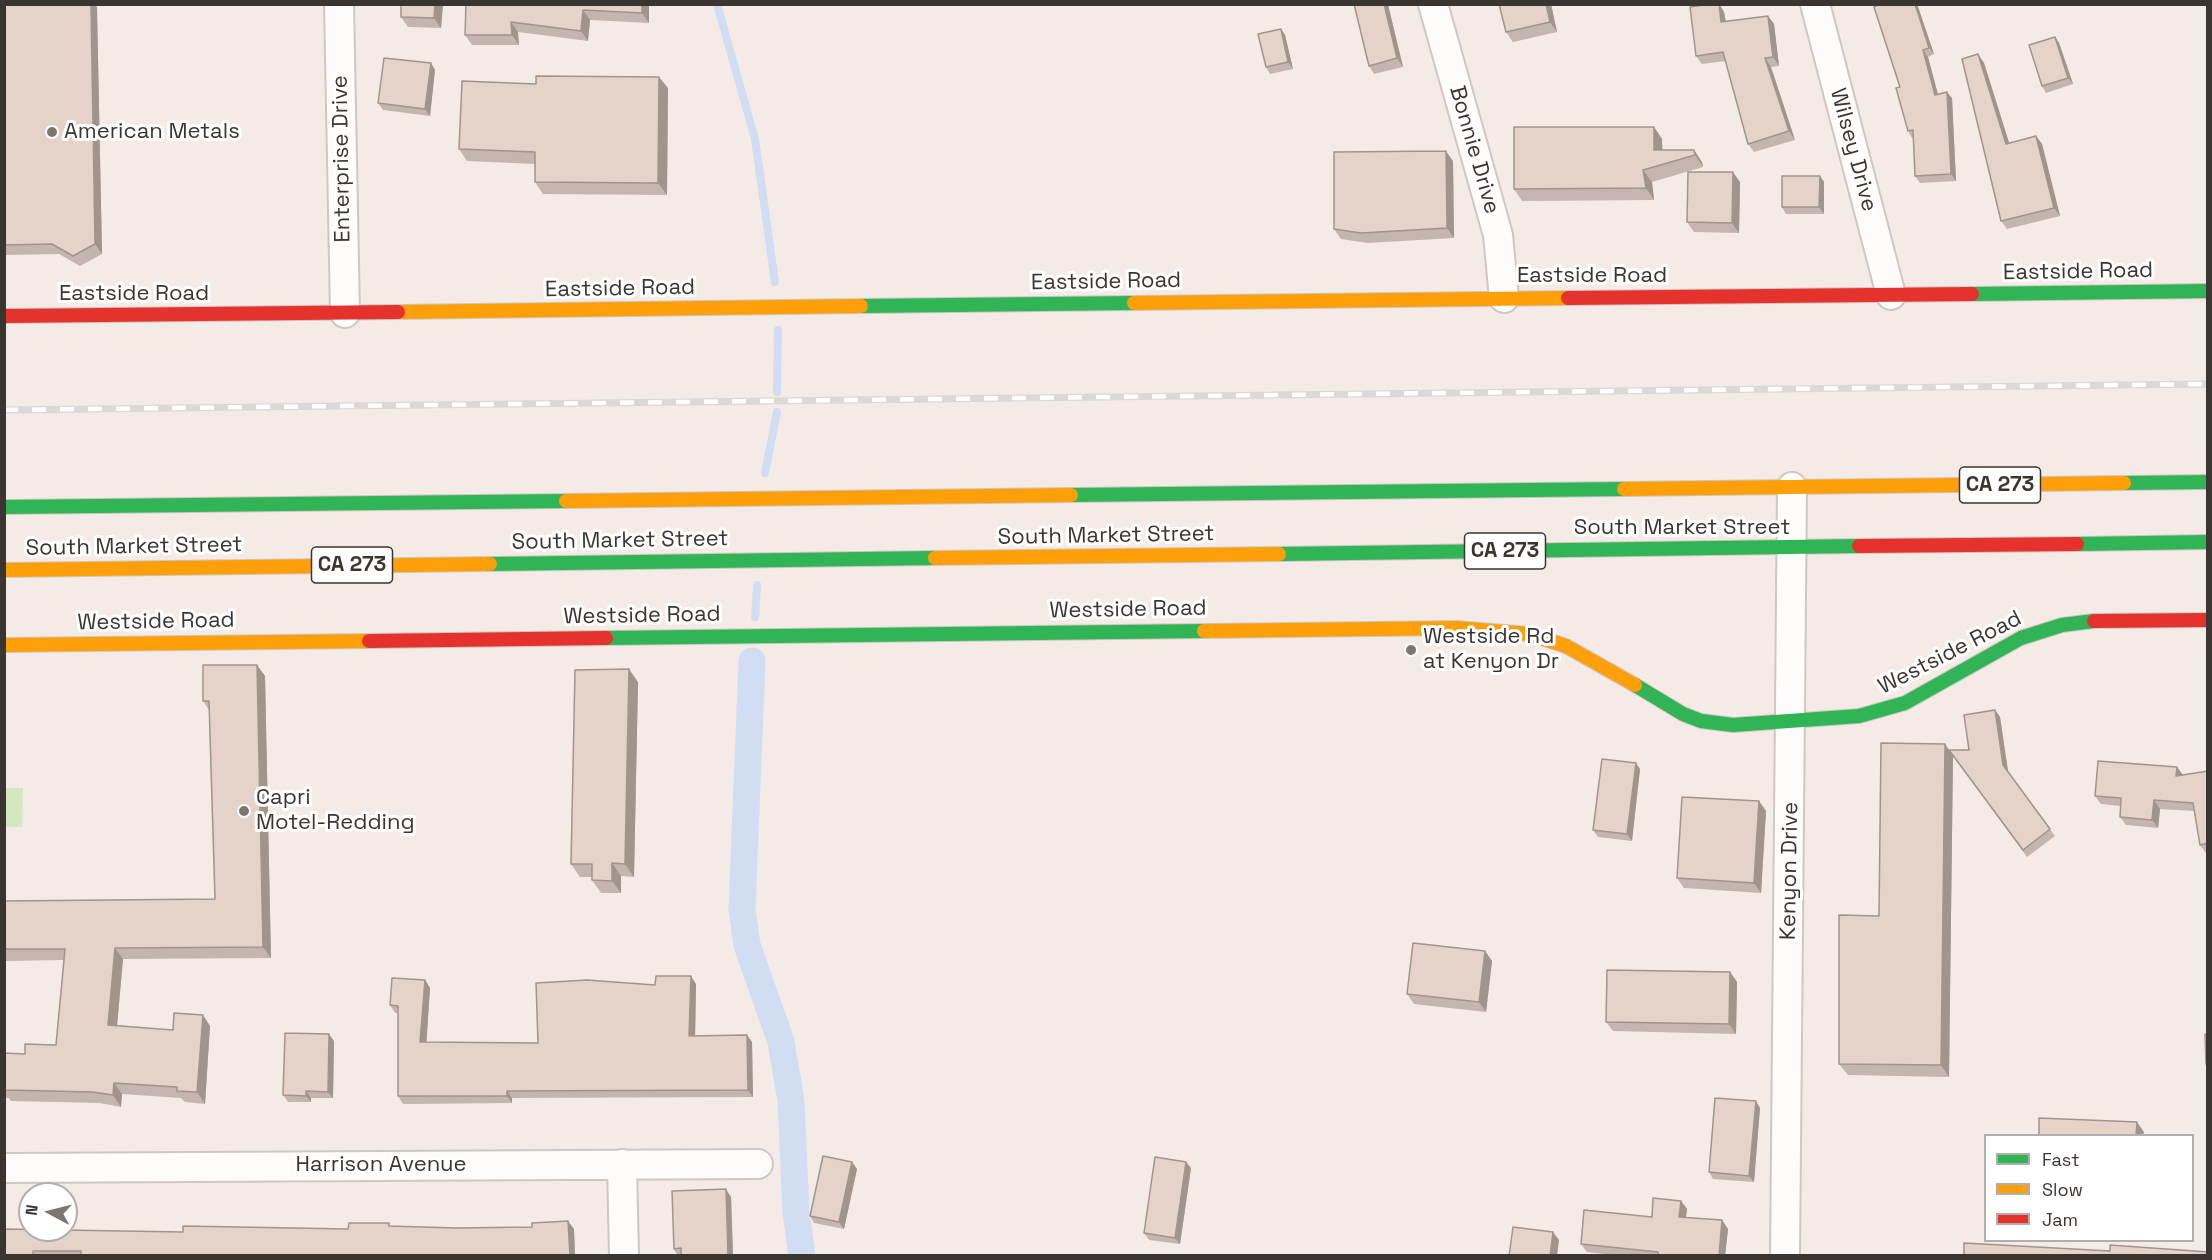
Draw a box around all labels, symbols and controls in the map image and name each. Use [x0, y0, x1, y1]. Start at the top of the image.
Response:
street label: Enterprise Drive [327, 75, 357, 243]
street label: Bonnie Drive [1443, 83, 1505, 217]
street label: Wilsey Drive [1824, 86, 1882, 214]
place label: American Metals [64, 119, 240, 145]
marker: American Metals [45, 125, 59, 139]
street label: Eastside Road [2003, 257, 2153, 287]
street label: Eastside Road [1517, 263, 1667, 289]
street label: Eastside Road [1031, 267, 1181, 297]
street label: Eastside Road [545, 274, 695, 304]
street label: Eastside Road [59, 281, 209, 307]
road number: CA 273 [1960, 467, 2040, 503]
street label: South Market Street [1574, 515, 1790, 541]
street label: South Market Street [997, 521, 1215, 551]
street label: South Market Street [511, 526, 729, 556]
street label: South Market Street [25, 532, 243, 562]
road number: CA 273 [1464, 533, 1546, 569]
road number: CA 273 [312, 547, 392, 583]
street label: Westside Road [1049, 595, 1207, 625]
street label: Westside Road [563, 601, 721, 631]
street label: Westside Road [1874, 606, 2026, 700]
street label: Westside Road [77, 607, 235, 637]
place label: Westside Rd at Kenyon Dr [1423, 624, 1559, 676]
marker: Westside Rd at Kenyon Dr [1404, 643, 1418, 657]
place label: Capri Motel-Redding [256, 785, 415, 836]
street label: Kenyon Drive [1776, 802, 1804, 940]
marker: Capri Motel-Redding [237, 804, 251, 818]
legend [1984, 1134, 2194, 1242]
text: Fast [2042, 1148, 2079, 1171]
street label: Harrison Avenue [295, 1152, 467, 1178]
text: Slow [2042, 1178, 2083, 1201]
north arrow [18, 1182, 78, 1242]
text: N [21, 1203, 43, 1217]
text: Jam [2042, 1208, 2078, 1231]

